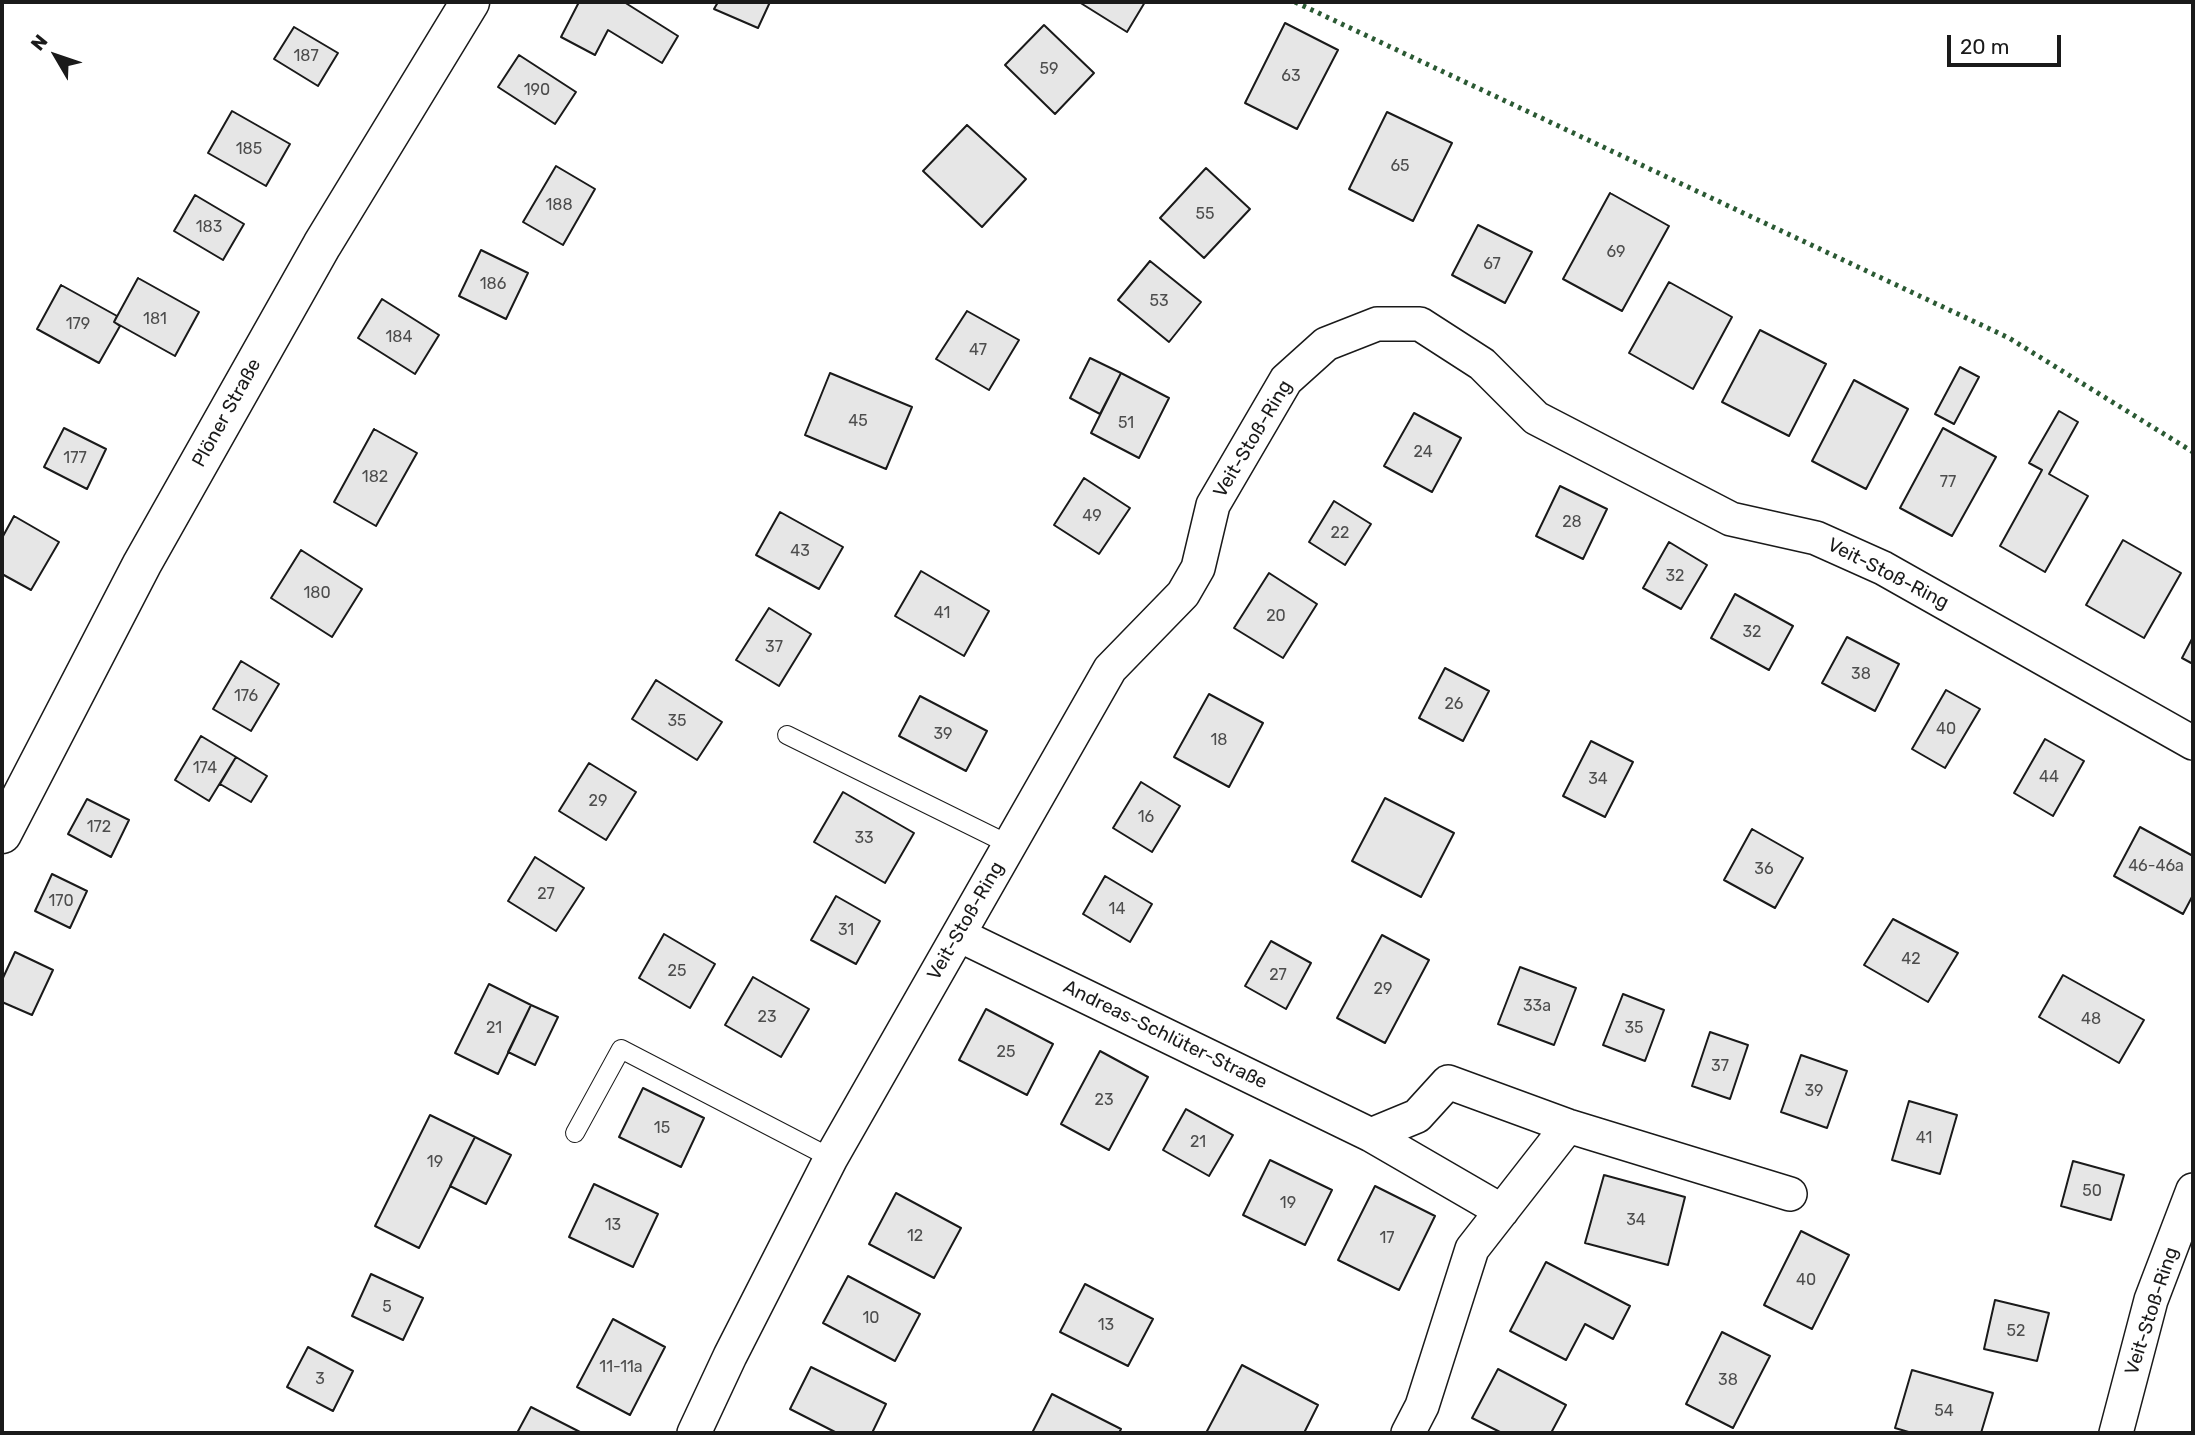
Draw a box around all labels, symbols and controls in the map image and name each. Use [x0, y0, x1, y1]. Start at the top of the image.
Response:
north arrow [21, 21, 91, 91]
scale bar [1950, 21, 2064, 65]
text: N [26, 30, 53, 55]
text: 20 m [1960, 34, 2009, 59]
house number: 187 [293, 46, 319, 66]
house number: 59 [1040, 59, 1058, 79]
house number: 63 [1281, 66, 1301, 86]
house number: 190 [524, 80, 550, 100]
house number: 185 [236, 139, 262, 159]
house number: 65 [1390, 156, 1410, 176]
house number: 188 [545, 195, 573, 215]
house number: 55 [1195, 204, 1215, 224]
house number: 183 [196, 217, 222, 237]
house number: 69 [1606, 242, 1626, 262]
house number: 67 [1483, 254, 1501, 274]
house number: 186 [480, 274, 506, 294]
house number: 53 [1149, 291, 1169, 311]
house number: 181 [143, 309, 167, 329]
house number: 179 [66, 314, 90, 334]
house number: 184 [386, 327, 412, 347]
house number: 47 [969, 340, 987, 360]
street label: Plöner Straße [188, 355, 266, 471]
street label: Veit-Stoß-Ring [1209, 376, 1297, 502]
house number: 45 [848, 411, 868, 431]
house number: 51 [1118, 413, 1134, 433]
house number: 24 [1413, 442, 1433, 462]
house number: 177 [63, 448, 87, 468]
house number: 182 [362, 467, 388, 487]
house number: 77 [1940, 472, 1956, 492]
house number: 49 [1082, 506, 1102, 526]
house number: 28 [1562, 512, 1582, 532]
house number: 22 [1331, 523, 1349, 543]
street label: Veit-Stoß-Ring [1824, 534, 1952, 614]
house number: 43 [790, 541, 810, 561]
house number: 32 [1665, 566, 1685, 586]
house number: 180 [303, 583, 331, 603]
house number: 41 [934, 603, 950, 623]
house number: 20 [1266, 606, 1286, 626]
house number: 32 [1742, 622, 1762, 642]
house number: 37 [765, 637, 783, 657]
house number: 38 [1851, 664, 1871, 684]
house number: 176 [234, 686, 258, 706]
house number: 26 [1444, 694, 1464, 714]
house number: 35 [667, 711, 687, 731]
house number: 40 [1936, 719, 1956, 739]
house number: 39 [933, 724, 953, 744]
house number: 18 [1210, 730, 1228, 750]
house number: 174 [193, 758, 217, 778]
house number: 44 [2039, 767, 2059, 787]
house number: 34 [1588, 769, 1608, 789]
house number: 29 [589, 791, 607, 811]
house number: 16 [1138, 807, 1154, 827]
house number: 172 [87, 817, 111, 837]
house number: 33 [854, 828, 874, 848]
house number: 46-46a [2128, 856, 2184, 876]
street label: Veit-Stoß-Ring [923, 858, 1009, 984]
house number: 36 [1754, 859, 1774, 879]
house number: 27 [537, 884, 555, 904]
house number: 170 [48, 891, 74, 911]
house number: 14 [1109, 899, 1125, 919]
house number: 31 [838, 920, 854, 940]
house number: 42 [1901, 949, 1921, 969]
house number: 25 [668, 961, 686, 981]
house number: 27 [1269, 965, 1287, 985]
street label: Andreas-Schlüter-Straße [1059, 976, 1271, 1094]
house number: 29 [1374, 979, 1392, 999]
house number: 33a [1523, 996, 1551, 1016]
house number: 23 [757, 1007, 777, 1027]
house number: 48 [2081, 1009, 2101, 1029]
house number: 21 [486, 1018, 502, 1038]
house number: 35 [1624, 1018, 1644, 1038]
house number: 25 [997, 1042, 1015, 1062]
house number: 37 [1711, 1056, 1729, 1076]
house number: 39 [1804, 1081, 1824, 1101]
house number: 23 [1094, 1090, 1114, 1110]
house number: 15 [654, 1118, 670, 1138]
house number: 41 [1916, 1128, 1932, 1148]
house number: 21 [1190, 1132, 1206, 1152]
house number: 19 [427, 1152, 443, 1172]
house number: 50 [2082, 1181, 2102, 1201]
house number: 19 [1280, 1193, 1296, 1213]
house number: 34 [1626, 1210, 1646, 1230]
house number: 13 [605, 1215, 621, 1235]
house number: 12 [907, 1226, 923, 1246]
house number: 17 [1379, 1228, 1395, 1248]
street label: Veit-Stoß-Ring [2121, 1244, 2183, 1378]
house number: 40 [1796, 1270, 1816, 1290]
house number: 5 [382, 1297, 392, 1317]
house number: 10 [862, 1308, 880, 1328]
house number: 13 [1098, 1315, 1114, 1335]
house number: 52 [2007, 1321, 2025, 1341]
house number: 11-11a [599, 1357, 643, 1377]
house number: 3 [315, 1369, 325, 1389]
house number: 38 [1718, 1370, 1738, 1390]
house number: 54 [1934, 1401, 1954, 1421]

